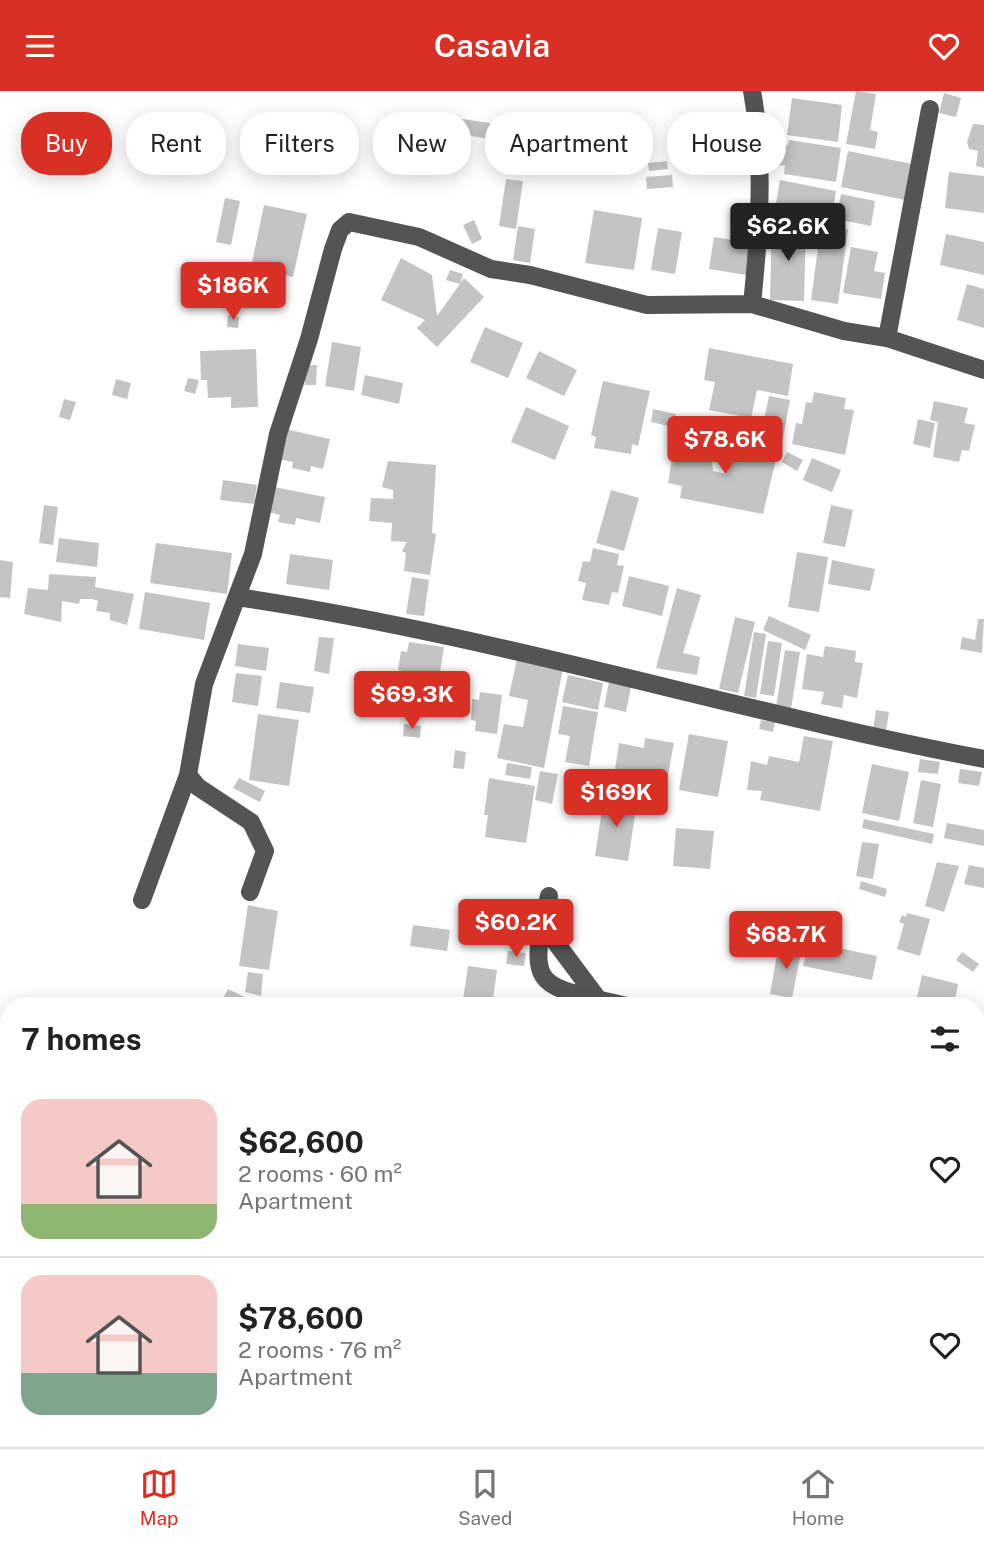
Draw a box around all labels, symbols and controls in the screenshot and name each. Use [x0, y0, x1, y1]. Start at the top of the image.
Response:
icon: menu [21, 27, 59, 65]
text: Casavia [434, 27, 550, 64]
icon: heart [925, 27, 963, 65]
chip: Buy [21, 112, 112, 175]
chip: Rent [126, 112, 226, 175]
chip: Filters [240, 112, 359, 175]
chip: New [373, 112, 471, 175]
chip: Apartment [485, 112, 653, 175]
chip: House [667, 112, 786, 175]
pin: $62.6K [731, 204, 845, 263]
text: $62.6K [746, 212, 830, 239]
pin: $186K [184, 263, 282, 322]
text: $186K [197, 271, 269, 298]
pin: $78.6K [668, 417, 782, 476]
text: $78.6K [683, 425, 767, 452]
pin: $69.3K [355, 671, 469, 731]
text: $69.3K [370, 680, 454, 707]
pin: $169K [567, 769, 665, 829]
text: $169K [580, 778, 652, 805]
pin: $60.2K [459, 899, 573, 959]
text: $60.2K [474, 908, 558, 935]
pin: $68.7K [729, 911, 843, 971]
text: $68.7K [745, 920, 827, 947]
icon: filters [926, 1020, 964, 1058]
text: 7 homes [21, 1021, 142, 1057]
text: $62,600 [238, 1124, 364, 1160]
icon: home [77, 1127, 161, 1211]
icon: heart [926, 1150, 964, 1188]
text: 2 rooms · 60 m² [238, 1160, 402, 1187]
text: Apartment [238, 1187, 353, 1214]
text: $78,600 [238, 1300, 364, 1336]
icon: home [77, 1303, 161, 1387]
icon: heart [926, 1326, 964, 1364]
text: 2 rooms · 76 m² [238, 1336, 401, 1363]
text: Apartment [238, 1363, 353, 1390]
tab: Map [140, 1465, 178, 1529]
tab: Saved [458, 1465, 512, 1529]
tab: Home [792, 1465, 844, 1529]

